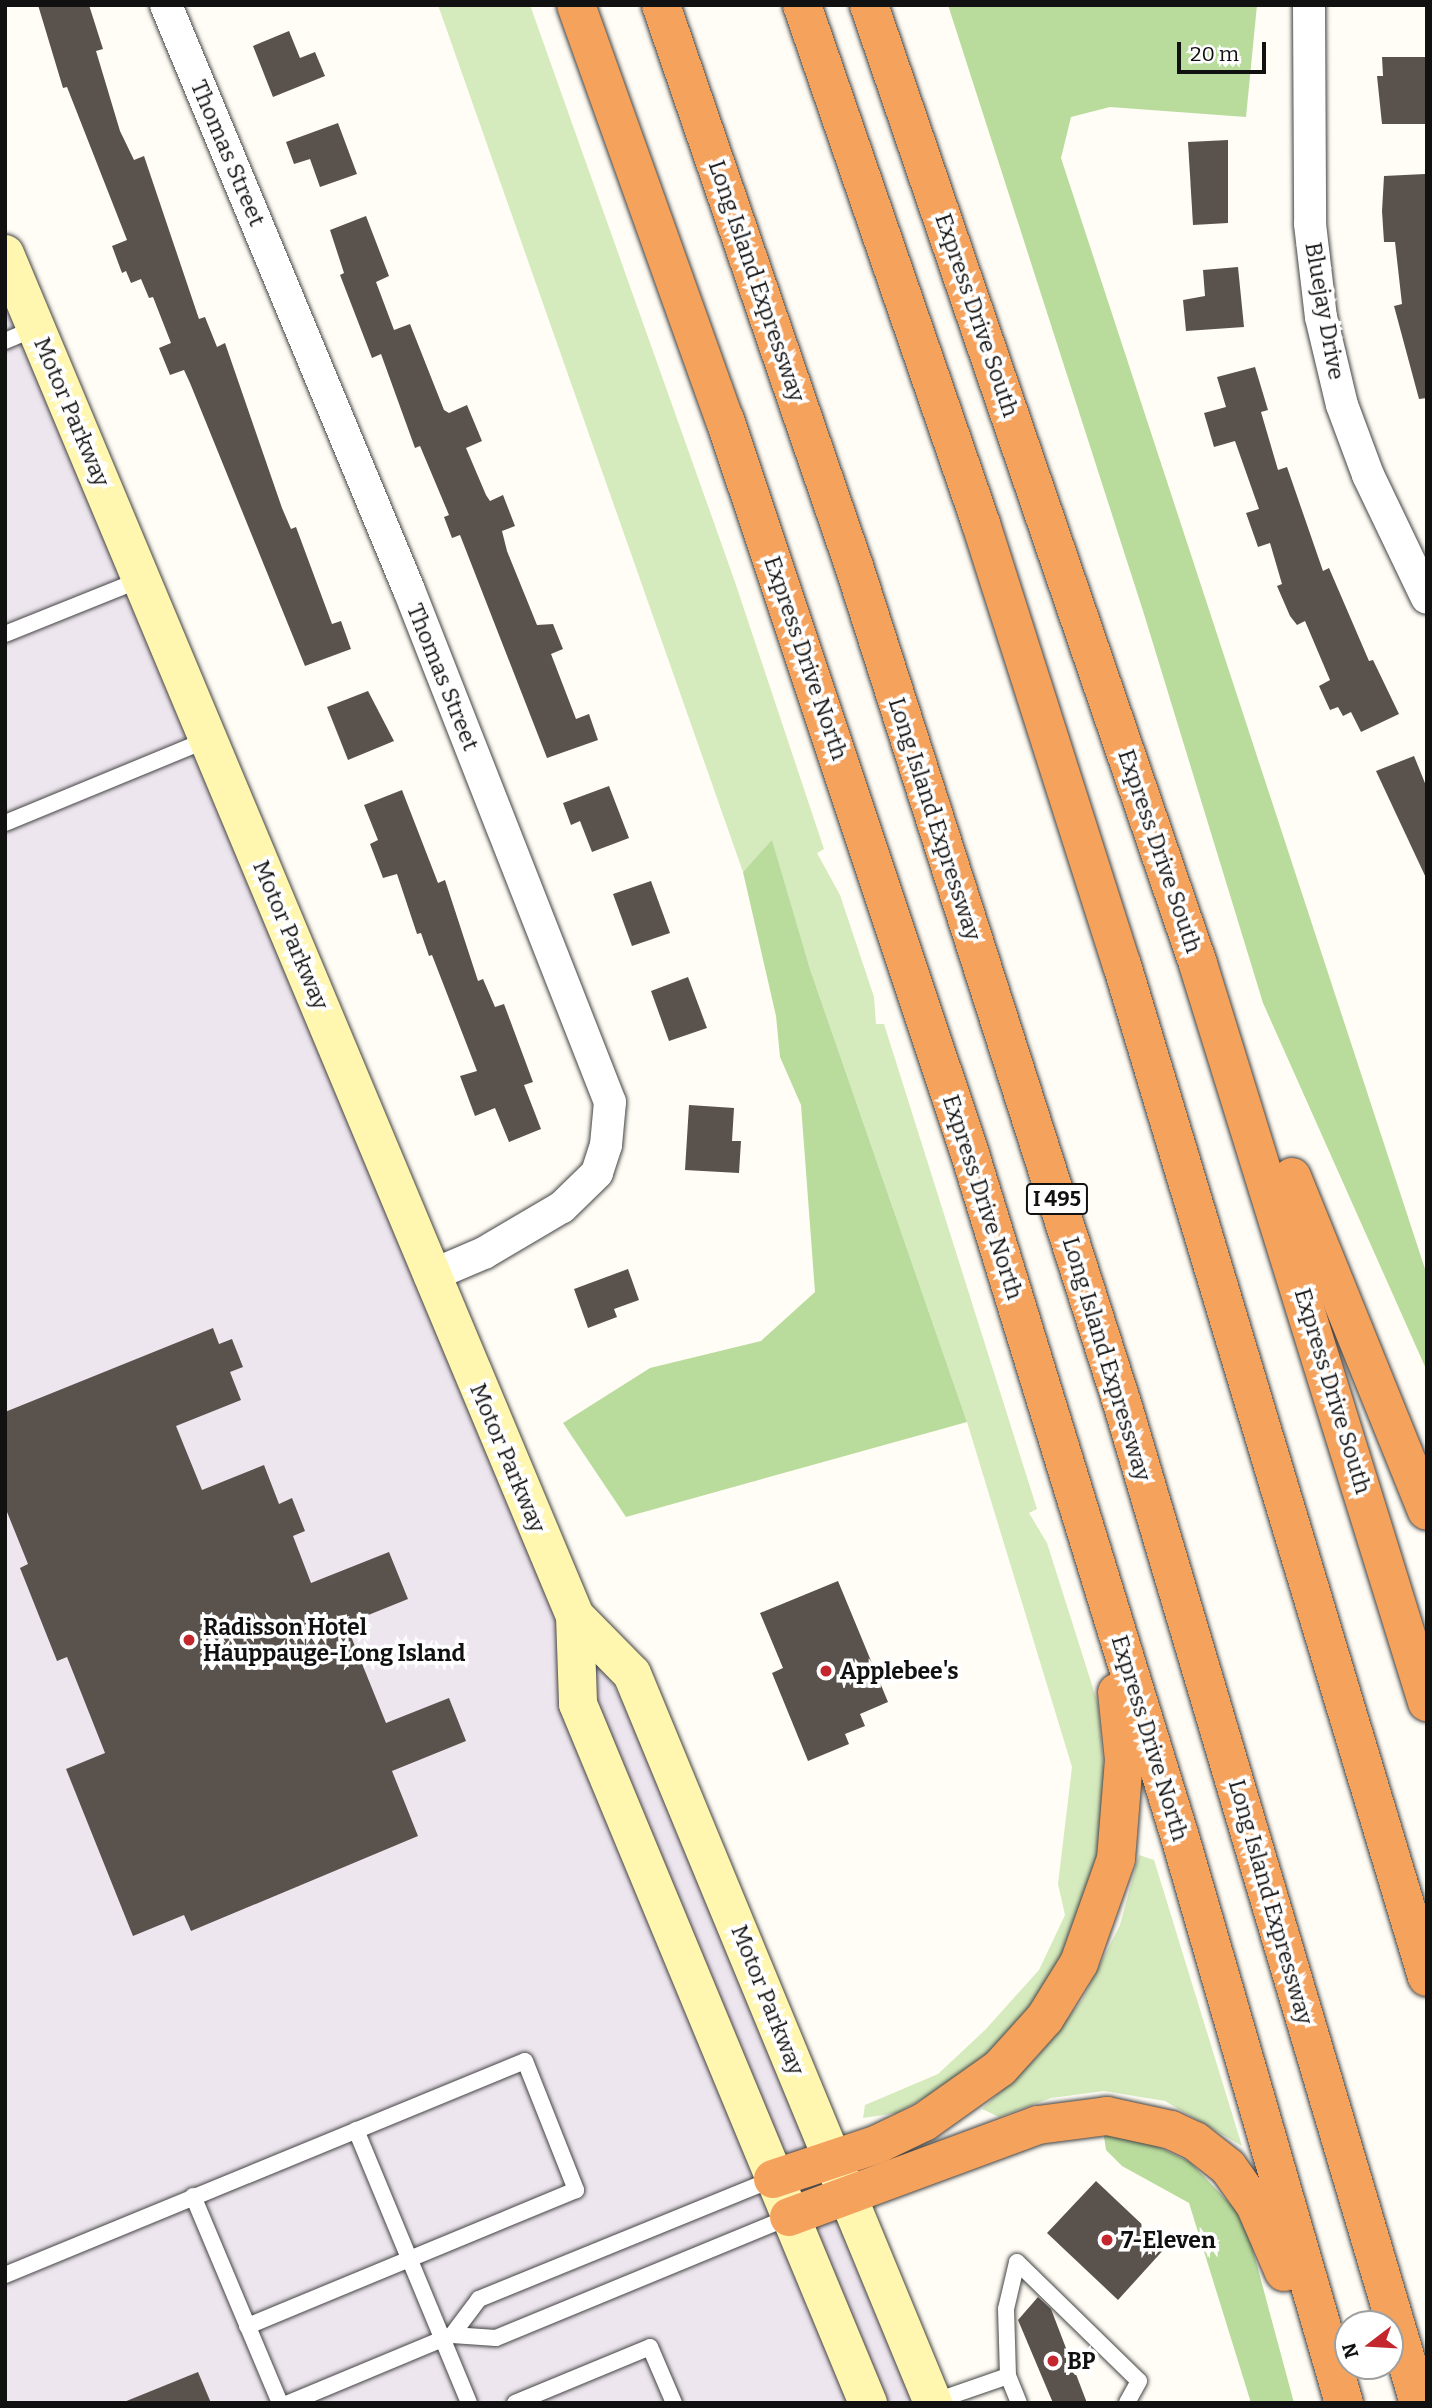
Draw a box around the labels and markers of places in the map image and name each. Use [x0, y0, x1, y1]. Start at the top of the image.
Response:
place label: Radisson Hotel Hauppauge-Long Island [203, 1613, 465, 1667]
marker: Radisson Hotel Hauppauge-Long Island [181, 1632, 197, 1648]
place label: Applebee's [840, 1657, 959, 1685]
marker: Applebee's [818, 1663, 834, 1679]
place label: 7-Eleven [1121, 2226, 1216, 2254]
marker: 7-Eleven [1099, 2232, 1115, 2248]
place label: BP [1067, 2347, 1095, 2375]
marker: BP [1045, 2353, 1061, 2369]

